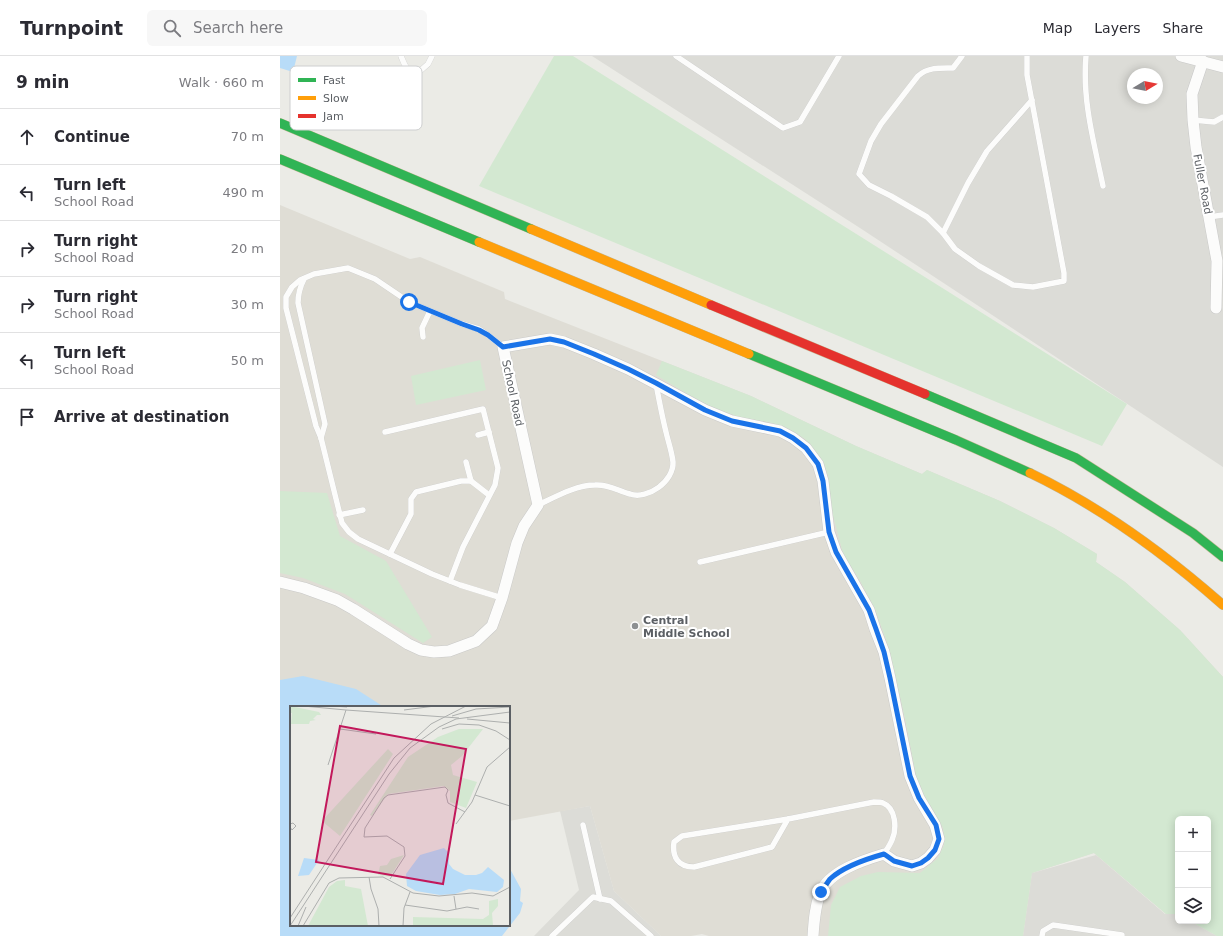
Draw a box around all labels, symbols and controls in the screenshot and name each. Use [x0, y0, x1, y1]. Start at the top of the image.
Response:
search box [147, 10, 427, 46]
text: Turnpoint [20, 17, 123, 39]
icon: search [161, 17, 183, 39]
text: Search here [193, 19, 283, 37]
text: Map [1043, 20, 1072, 36]
text: Layers [1094, 20, 1141, 36]
text: Share [1163, 20, 1203, 36]
legend [290, 66, 422, 130]
north arrow [1127, 68, 1163, 104]
text: 9 min [16, 72, 69, 92]
text: Fast [323, 74, 346, 87]
text: Walk · 660 m [179, 75, 264, 90]
text: Slow [323, 92, 349, 105]
text: Jam [322, 110, 344, 123]
icon: ahead [16, 126, 38, 148]
text: Continue [54, 128, 130, 146]
text: 70 m [231, 129, 264, 144]
street label: Fuller Road [1190, 153, 1215, 215]
text: Turn left [54, 176, 126, 194]
icon: left [16, 182, 38, 204]
text: 490 m [222, 185, 264, 200]
text: School Road [54, 194, 134, 209]
text: Turn right [54, 232, 138, 250]
icon: right [16, 238, 38, 260]
text: 20 m [231, 241, 264, 256]
text: School Road [54, 250, 134, 265]
text: Turn right [54, 288, 138, 306]
route start [400, 293, 418, 311]
icon: right [16, 294, 38, 316]
text: 30 m [231, 297, 264, 312]
text: School Road [54, 306, 134, 321]
text: Turn left [54, 344, 126, 362]
icon: left [16, 350, 38, 372]
text: 50 m [231, 353, 264, 368]
street label: School Road [499, 359, 526, 428]
text: School Road [54, 362, 134, 377]
icon: arrive [16, 406, 38, 428]
text: Arrive at destination [54, 408, 229, 426]
place label: Central Middle School [643, 614, 730, 640]
marker: Central Middle School [630, 621, 640, 631]
inset map [290, 706, 510, 926]
map controls [1175, 816, 1211, 924]
button: + [1175, 816, 1211, 852]
button: − [1175, 852, 1211, 888]
route end [812, 883, 830, 901]
button: layers [1175, 888, 1211, 924]

